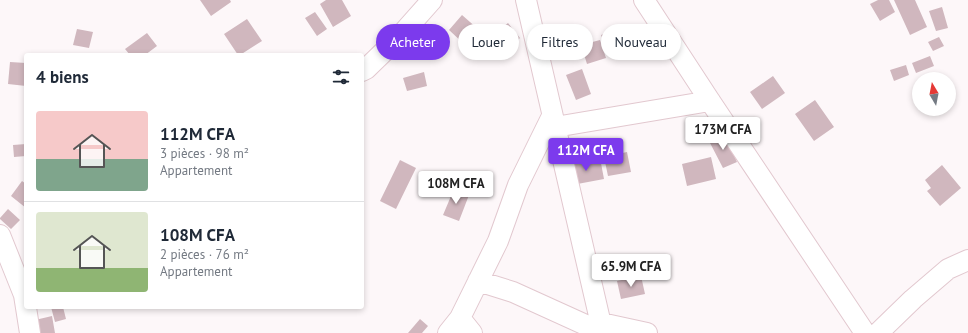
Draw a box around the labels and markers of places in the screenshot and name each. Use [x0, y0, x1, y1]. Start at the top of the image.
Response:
pin: 173M CFA [682, 117, 764, 151]
pin: 112M CFA [545, 138, 627, 172]
pin: 108M CFA [415, 171, 497, 205]
pin: 65.9M CFA [585, 254, 677, 288]

